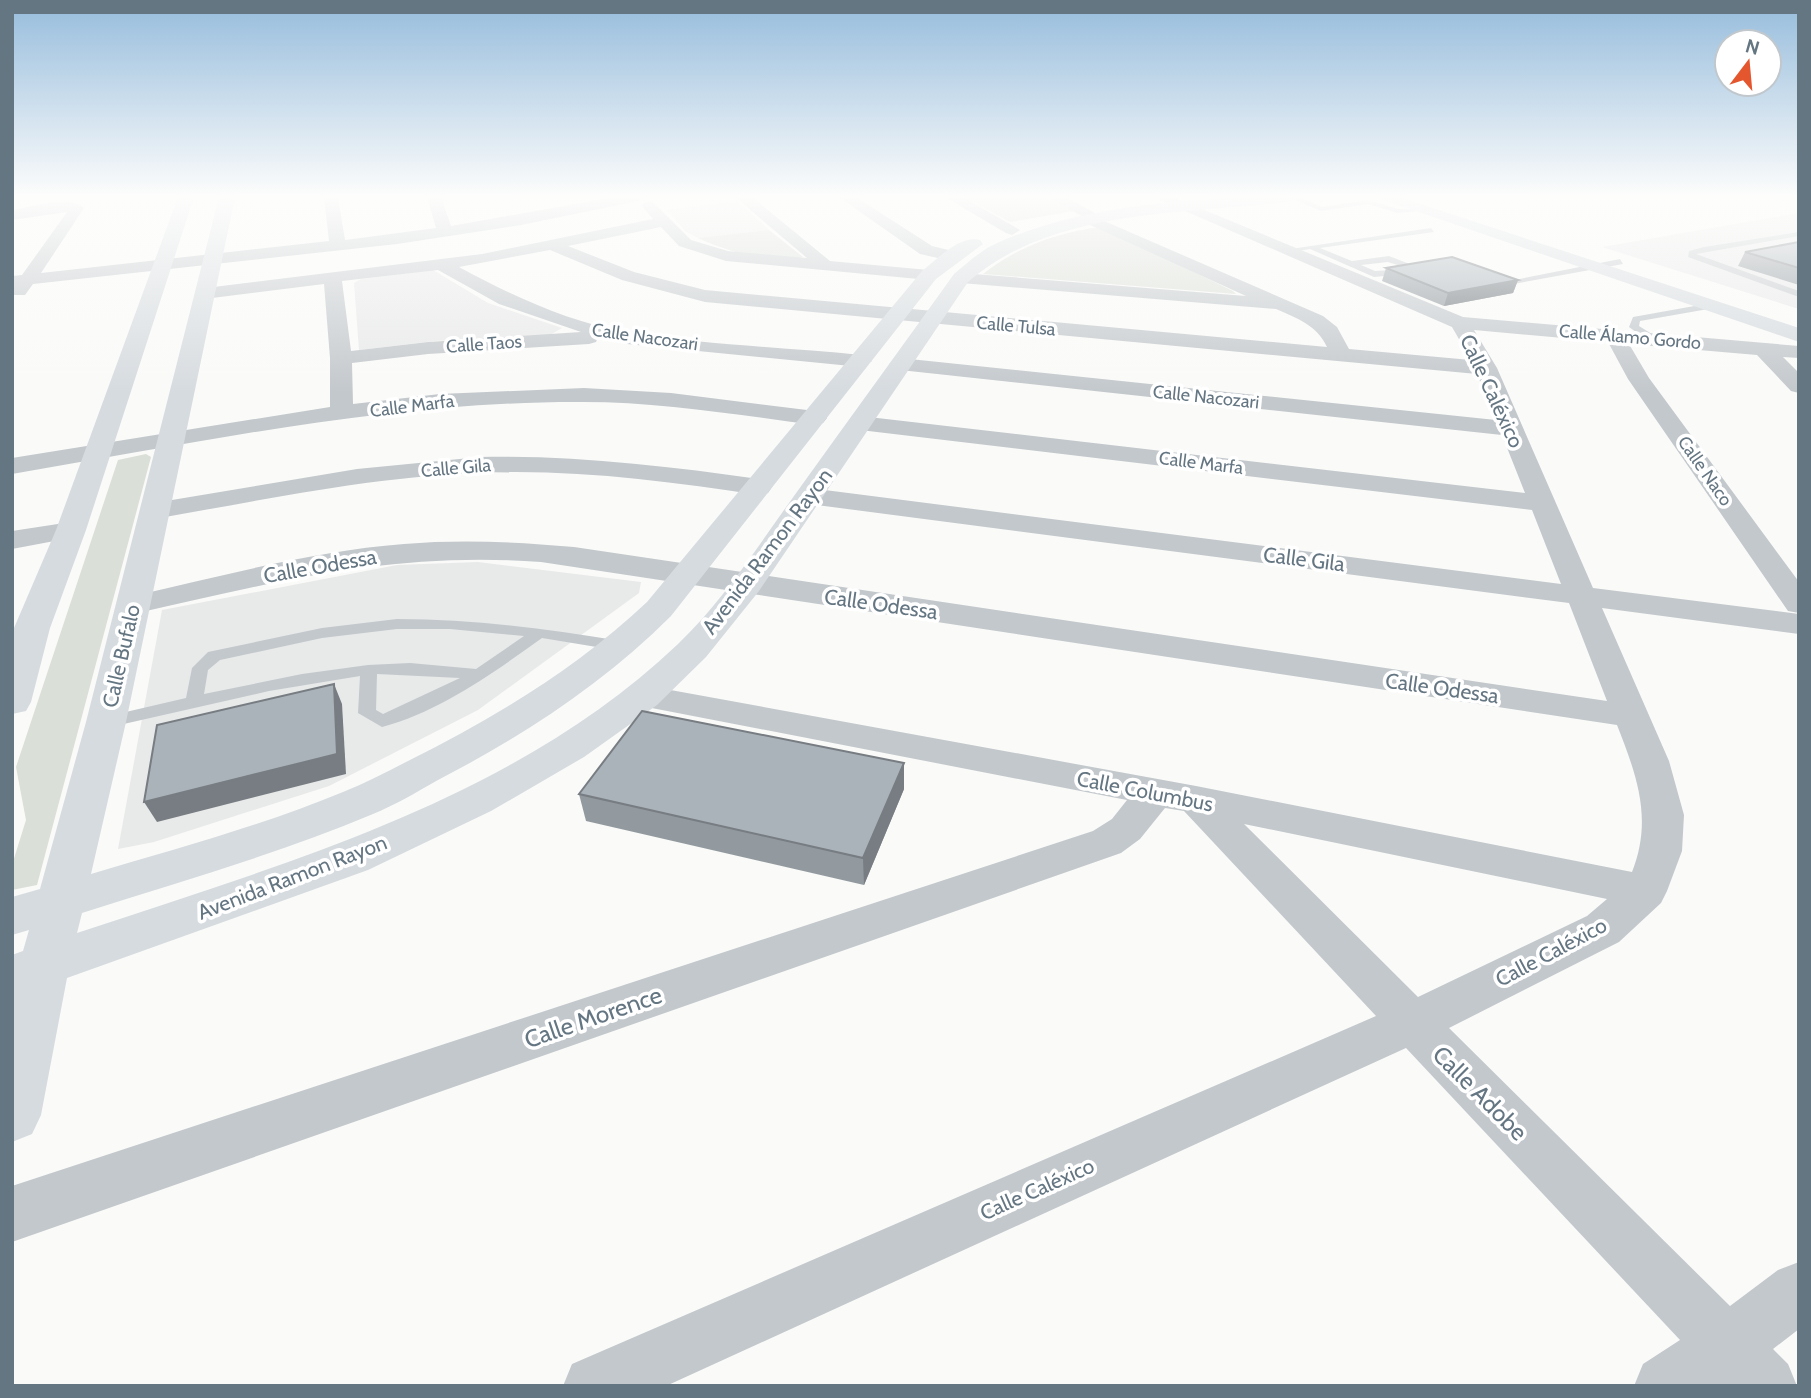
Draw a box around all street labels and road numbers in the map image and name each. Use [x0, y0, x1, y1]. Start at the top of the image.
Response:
street label: Calle Tulsa [976, 312, 1057, 340]
street label: Calle Nacozari [591, 319, 699, 355]
street label: Calle Álamo Gordo [1558, 320, 1702, 354]
street label: Calle Taos [445, 330, 523, 358]
street label: Calle Caléxico [1455, 330, 1529, 452]
street label: Calle Nacozari [1152, 380, 1260, 414]
street label: Calle Marfa [369, 390, 456, 422]
street label: Calle Naco [1673, 432, 1737, 510]
street label: Calle Marfa [1158, 447, 1245, 479]
street label: Calle Gila [420, 454, 492, 482]
street label: Avenida Ramon Rayon [697, 463, 837, 639]
street label: Calle Gila [1262, 542, 1346, 576]
street label: Calle Odessa [262, 544, 378, 588]
street label: Calle Odessa [823, 584, 939, 624]
street label: Calle Bufalo [97, 602, 145, 710]
street label: Calle Odessa [1384, 668, 1500, 708]
street label: Calle Columbus [1075, 766, 1216, 817]
street label: Avenida Ramon Rayon [194, 829, 390, 925]
street label: Calle Caléxico [1491, 912, 1611, 992]
street label: Calle Morence [520, 980, 666, 1054]
street label: Calle Adobe [1427, 1040, 1533, 1146]
street label: Calle Caléxico [976, 1153, 1098, 1225]

